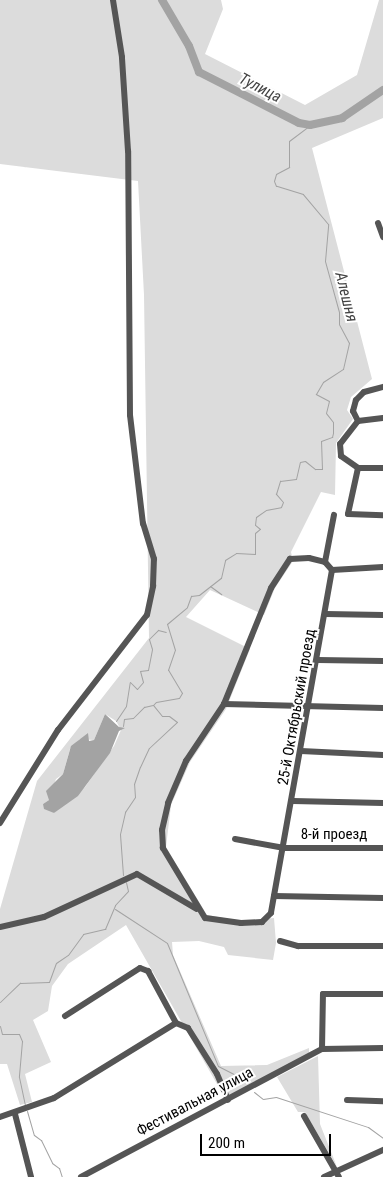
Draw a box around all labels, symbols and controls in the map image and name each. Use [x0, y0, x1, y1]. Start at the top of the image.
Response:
water label: Тулица [236, 69, 284, 107]
water label: Алешня [331, 270, 361, 324]
street label: 25-й Октябрьский проезд [274, 627, 320, 787]
street label: 8-й проезд [301, 826, 367, 844]
street label: Фестивальная улица [134, 1064, 256, 1140]
scale bar [203, 1124, 334, 1156]
text: 200 m [208, 1134, 245, 1152]

